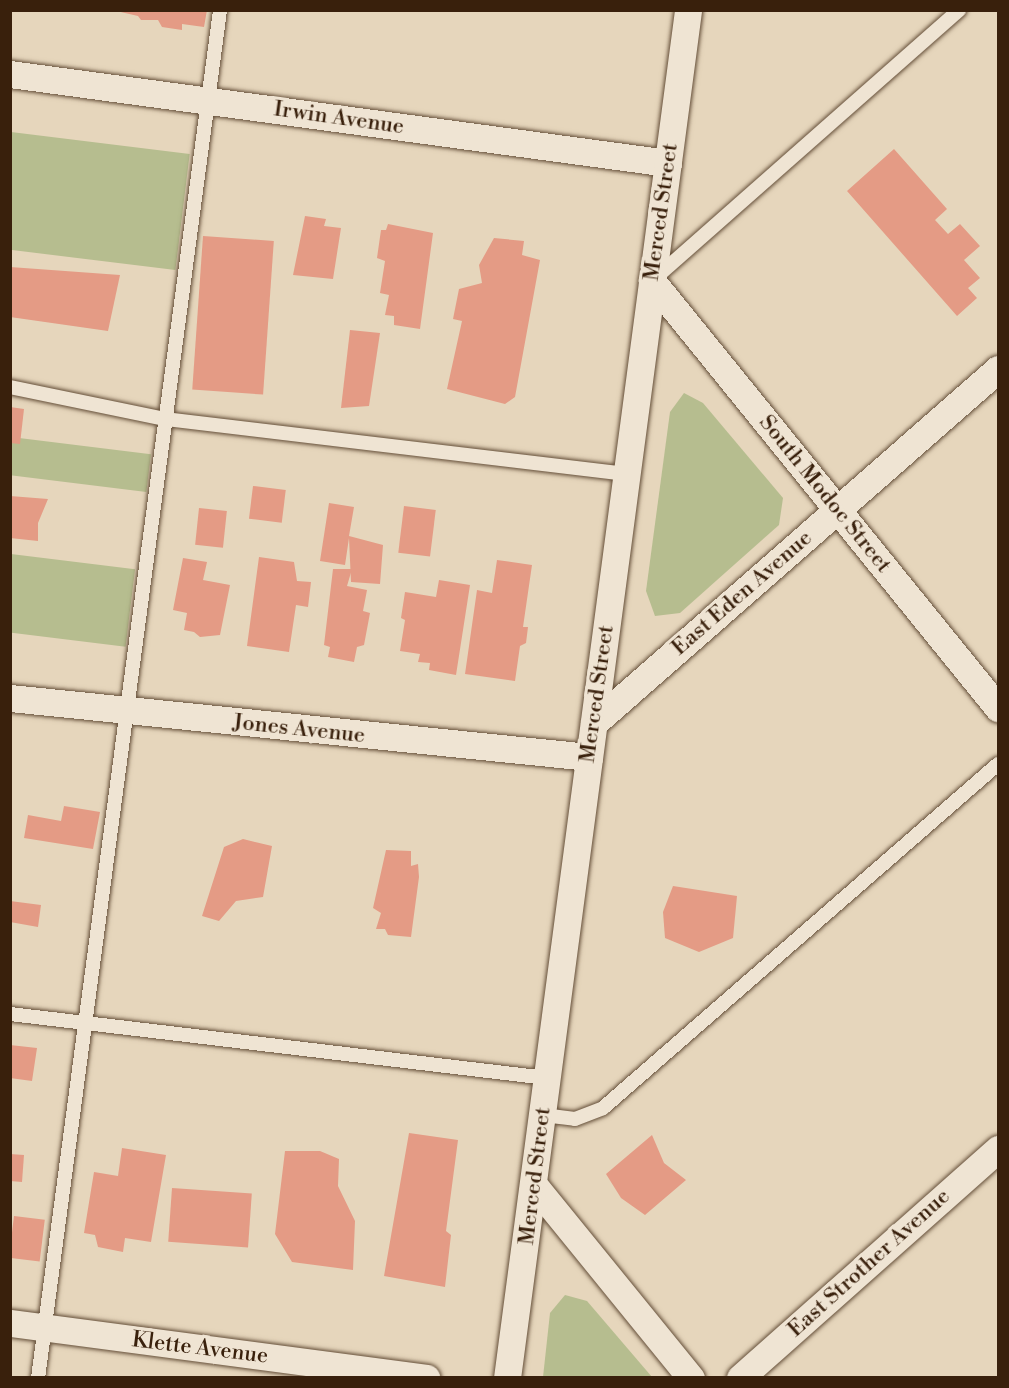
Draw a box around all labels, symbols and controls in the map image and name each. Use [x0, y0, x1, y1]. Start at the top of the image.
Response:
street label: Irwin Avenue [272, 96, 406, 140]
street label: Merced Street [638, 141, 684, 283]
street label: South Modoc Street [753, 410, 897, 578]
street label: East Eden Avenue [666, 525, 818, 661]
street label: Merced Street [574, 623, 620, 765]
street label: Jones Avenue [232, 709, 366, 749]
street label: Merced Street [513, 1106, 557, 1246]
street label: East Strother Avenue [782, 1183, 956, 1343]
street label: Klette Avenue [130, 1327, 270, 1369]

